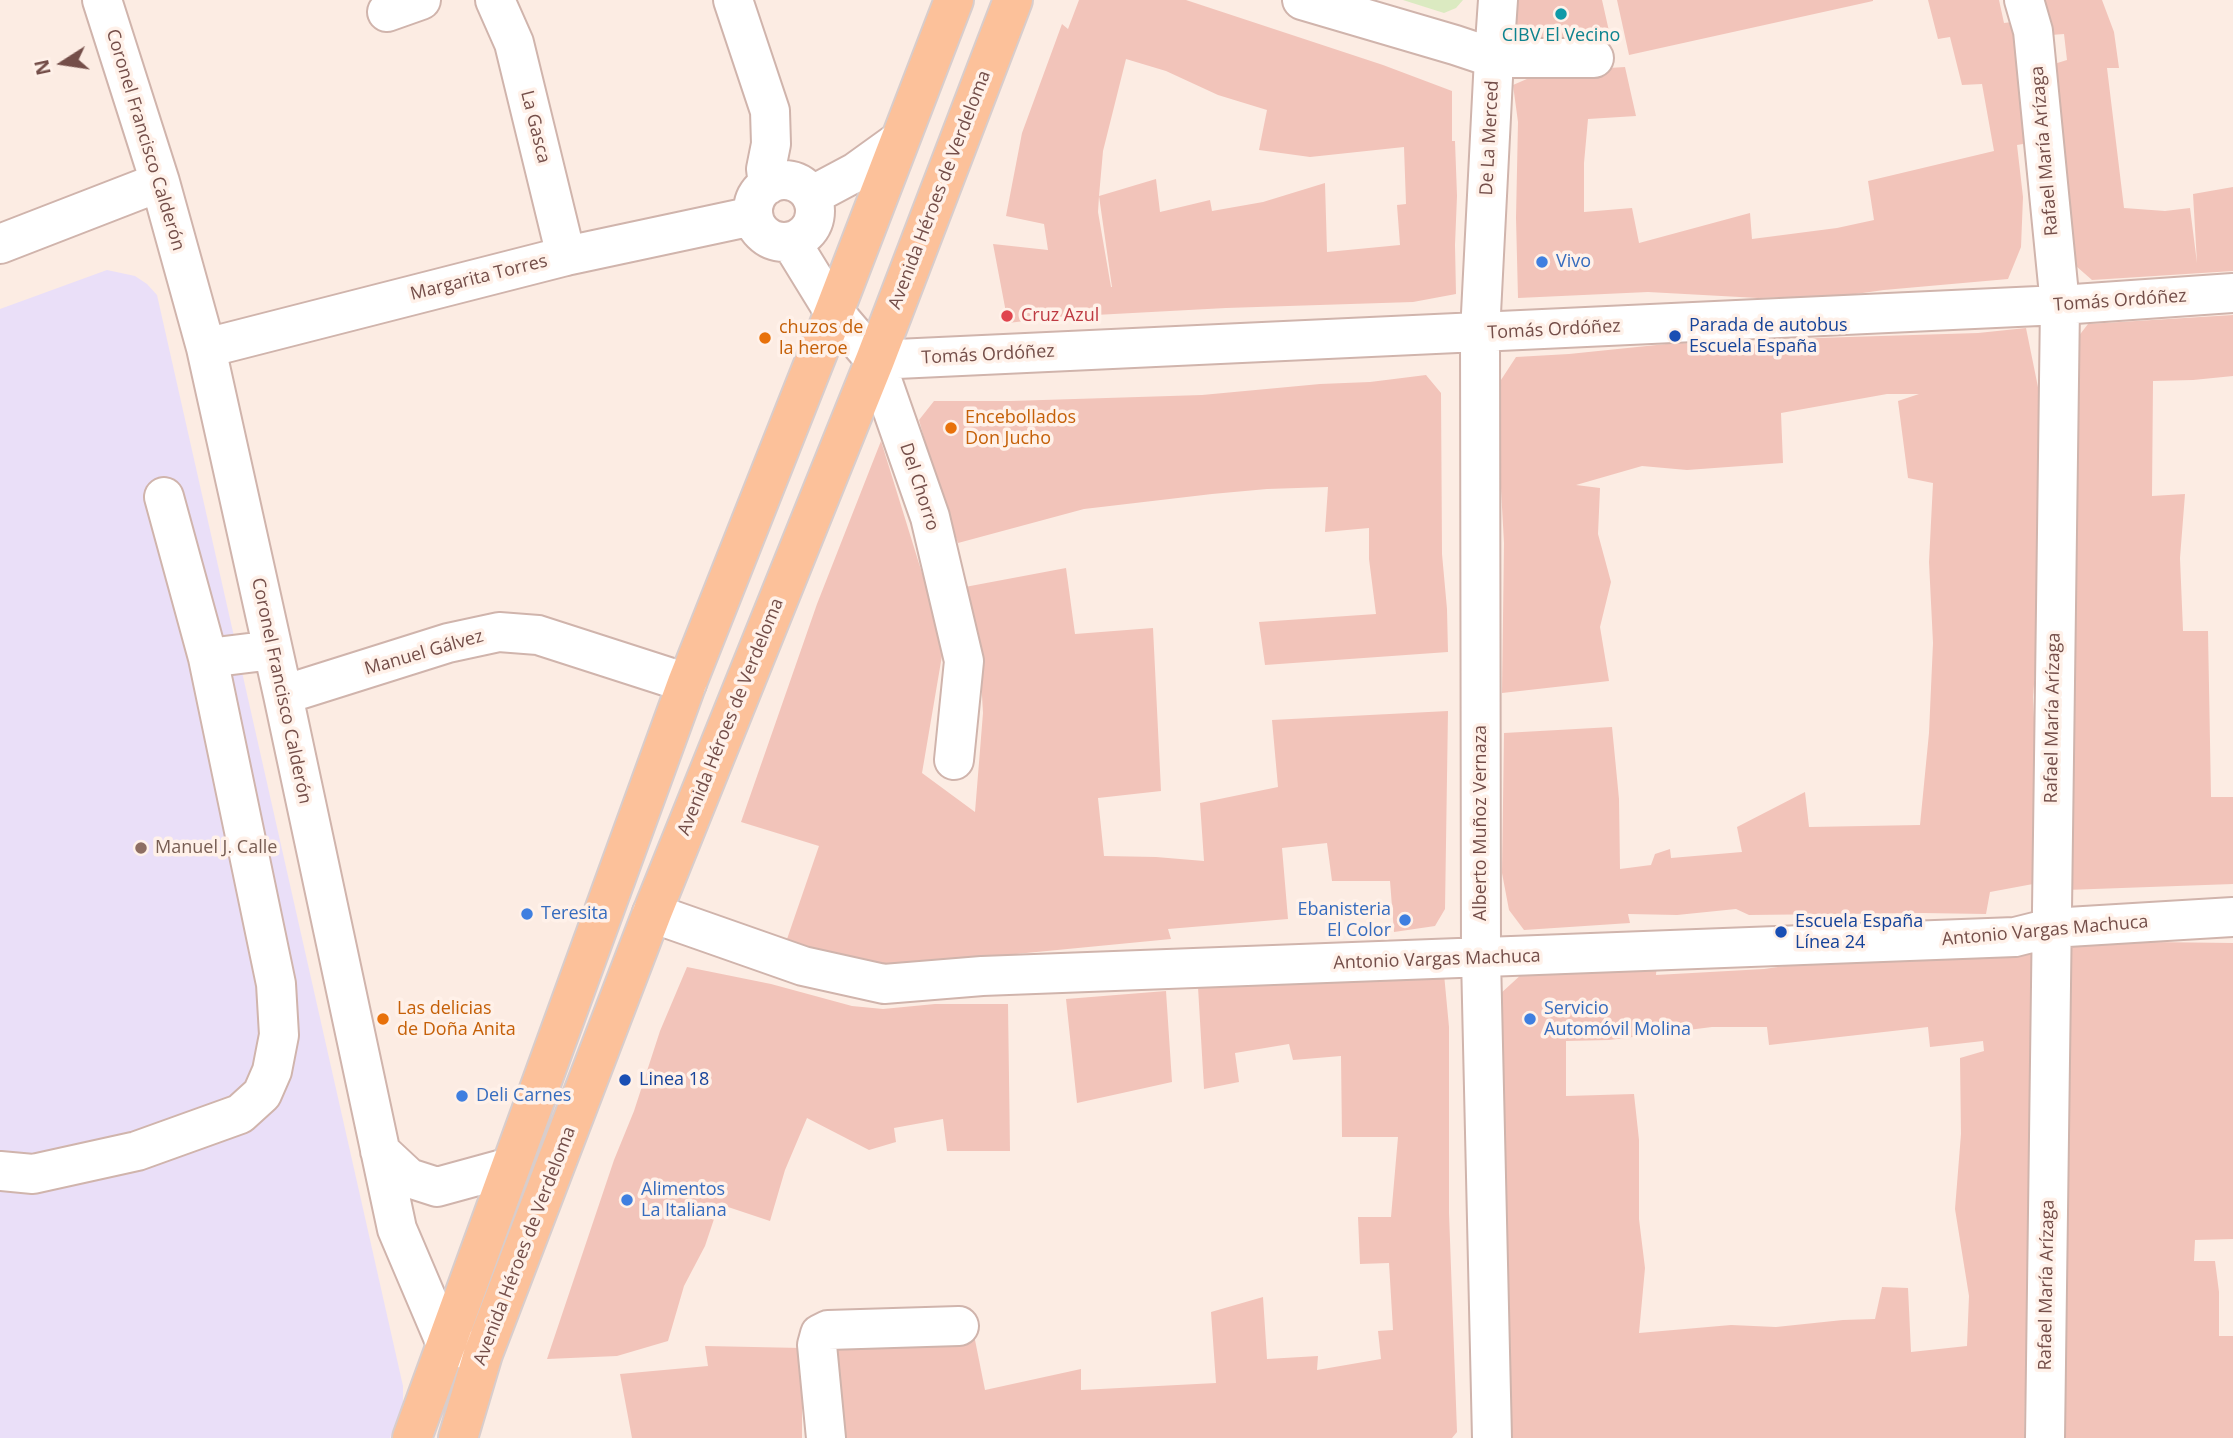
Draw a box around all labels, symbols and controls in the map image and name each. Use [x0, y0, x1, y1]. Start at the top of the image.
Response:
marker: CIBV El Vecino [1553, 6, 1569, 22]
place label: CIBV El Vecino [1502, 25, 1620, 47]
street label: Coronel Francisco Calderón [101, 27, 189, 253]
north arrow [28, 28, 98, 98]
text: N [28, 57, 57, 78]
street label: Rafael María Arízaga [2027, 65, 2063, 237]
street label: Avenida Héroes de Verdeloma [884, 68, 996, 312]
street label: De La Merced [1476, 80, 1504, 196]
street label: La Gasca [516, 88, 554, 166]
street label: Margarita Torres [408, 251, 550, 305]
place label: Vivo [1556, 251, 1591, 273]
marker: Vivo [1534, 254, 1550, 270]
street label: Tomás Ordóñez [2053, 286, 2187, 316]
place label: Cruz Azul [1021, 305, 1099, 327]
marker: Cruz Azul [999, 308, 1015, 324]
place label: Parada de autobus Escuela España [1689, 315, 1848, 358]
street label: Tomás Ordóñez [1487, 316, 1621, 344]
place label: chuzos de la heroe [779, 317, 863, 360]
marker: Parada de autobus Escuela España [1667, 328, 1683, 344]
marker: chuzos de la heroe [757, 330, 773, 346]
street label: Tomás Ordóñez [921, 341, 1055, 369]
place label: Encebollados Don Jucho [965, 407, 1076, 450]
marker: Encebollados Don Jucho [943, 420, 959, 436]
street label: Del Chorro [895, 440, 943, 534]
street label: Coronel Francisco Calderón [246, 576, 316, 806]
street label: Avenida Héroes de Verdeloma [673, 595, 789, 839]
street label: Manuel Gálvez [362, 626, 486, 680]
street label: Rafael María Arízaga [2041, 632, 2065, 804]
street label: Alberto Muñoz Vernaza [1470, 725, 1492, 921]
place label: Manuel J. Calle [155, 837, 277, 859]
marker: Manuel J. Calle [133, 840, 149, 856]
place label: Ebanisteria El Color [1297, 899, 1391, 942]
place label: Teresita [541, 903, 608, 925]
marker: Teresita [519, 906, 535, 922]
place label: Escuela España Línea 24 [1795, 911, 1923, 954]
street label: Antonio Vargas Machuca [1941, 911, 2149, 951]
marker: Ebanisteria El Color [1397, 912, 1413, 928]
marker: Escuela España Línea 24 [1773, 924, 1789, 940]
street label: Antonio Vargas Machuca [1333, 946, 1541, 974]
place label: Las delicias de Doña Anita [397, 998, 516, 1040]
place label: Servicio Automóvil Molina [1544, 998, 1691, 1040]
marker: Las delicias de Doña Anita [375, 1011, 391, 1027]
marker: Servicio Automóvil Molina [1522, 1011, 1538, 1027]
place label: Linea 18 [639, 1069, 709, 1091]
marker: Linea 18 [617, 1072, 633, 1088]
place label: Deli Carnes [476, 1085, 571, 1107]
marker: Deli Carnes [454, 1088, 470, 1104]
street label: Avenida Héroes de Verdeloma [469, 1124, 581, 1368]
place label: Alimentos La Italiana [641, 1179, 727, 1222]
marker: Alimentos La Italiana [619, 1192, 635, 1208]
street label: Rafael María Arízaga [2035, 1199, 2059, 1371]

